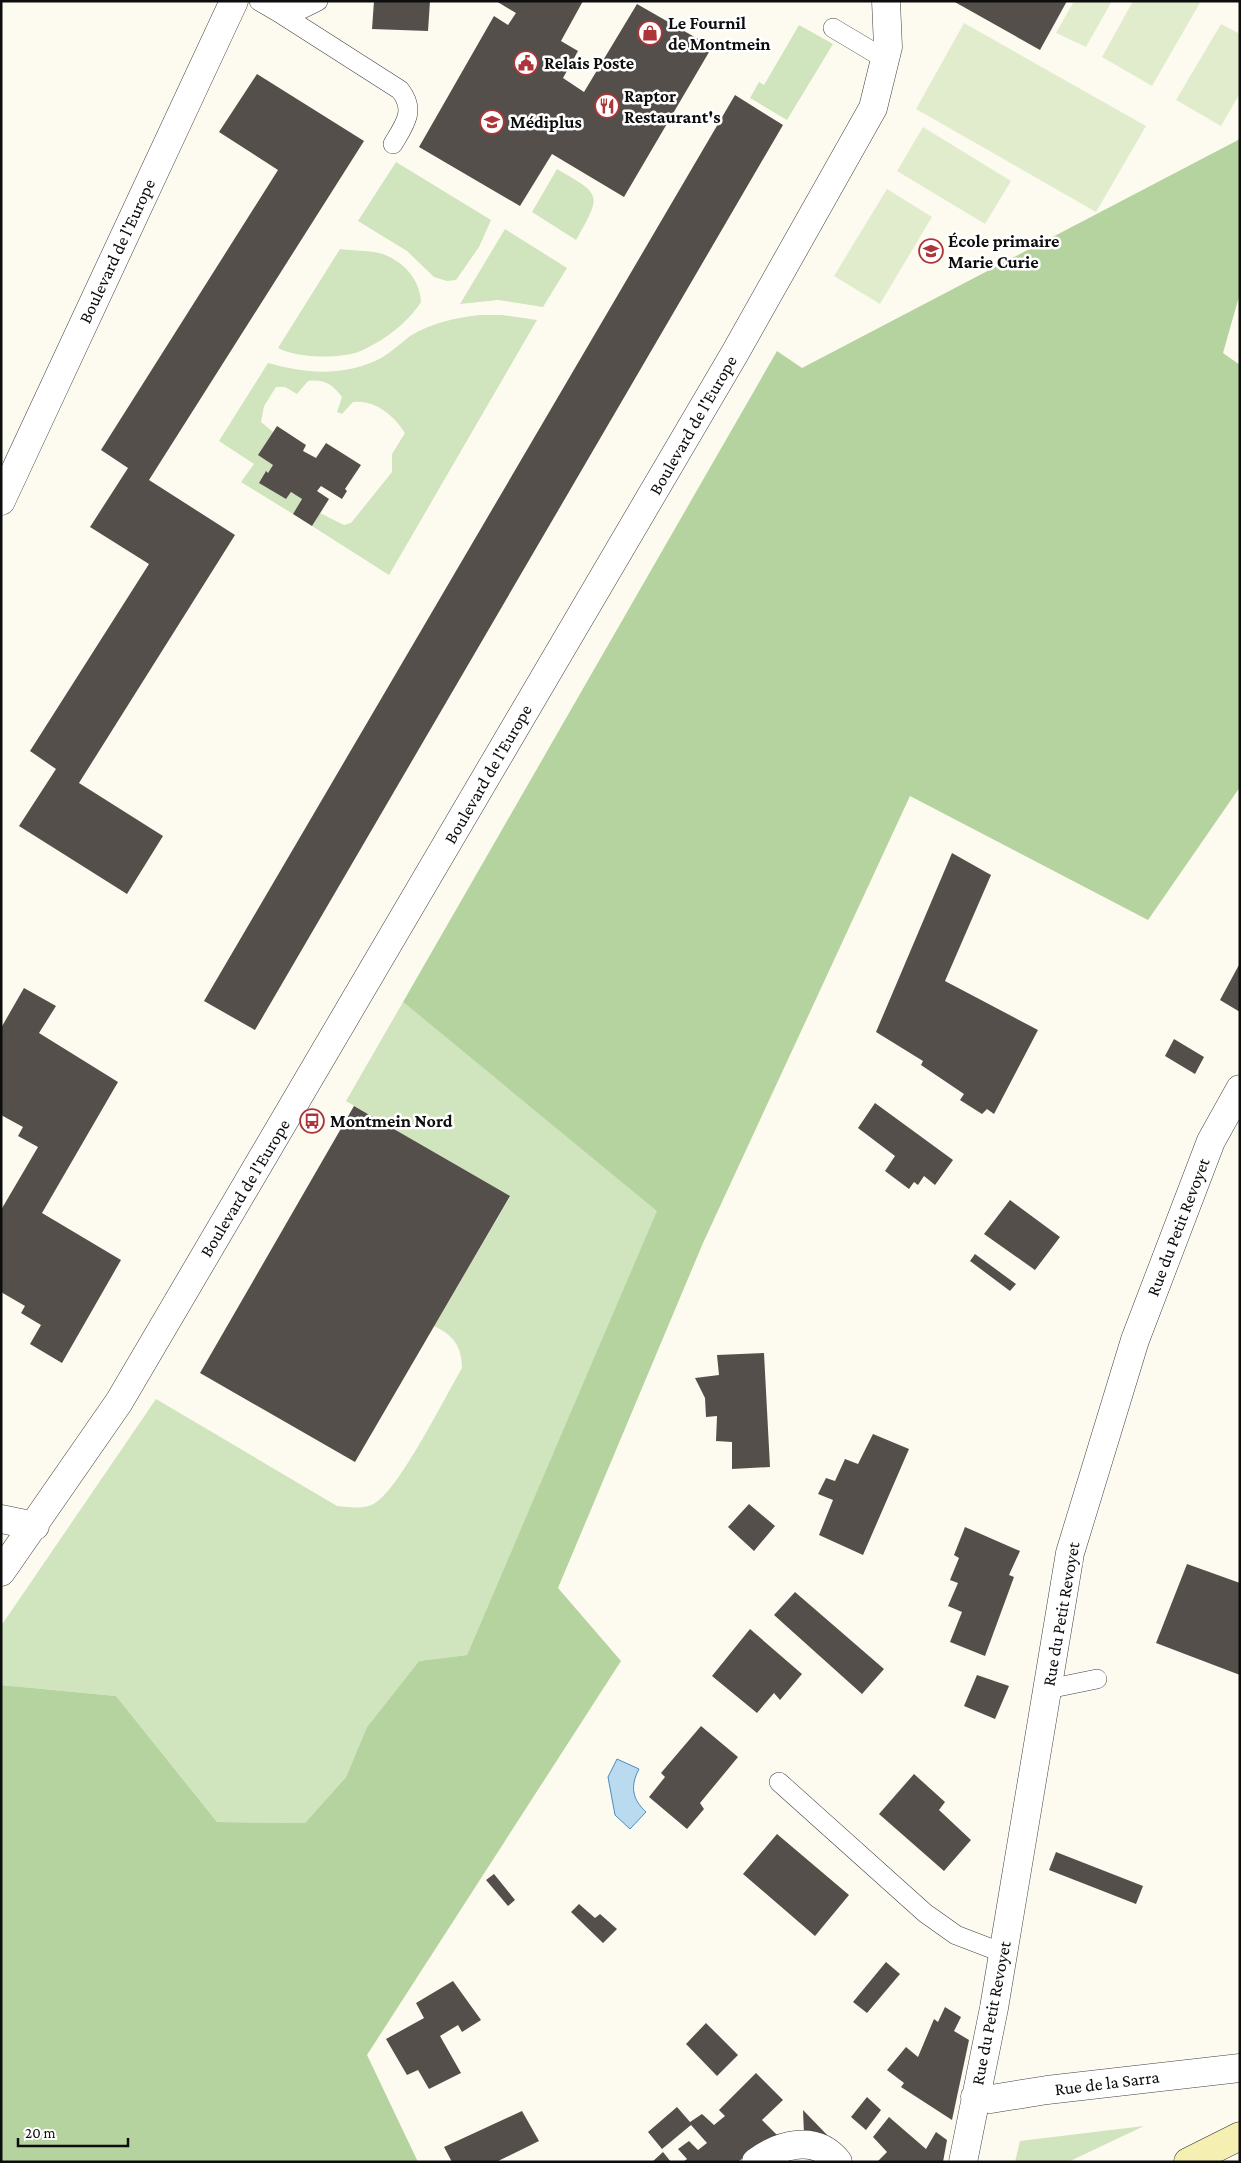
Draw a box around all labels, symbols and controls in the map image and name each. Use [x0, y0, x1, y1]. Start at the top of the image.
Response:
place label: Le Fournil de Montmein [668, 13, 771, 54]
shop icon: Le Fournil de Montmein [637, 20, 663, 46]
public building icon: Relais Poste [513, 50, 539, 76]
place label: Relais Poste [544, 53, 634, 73]
place label: Raptor Restaurant's [624, 86, 721, 127]
restaurant icon: Raptor Restaurant's [594, 93, 620, 119]
school or university icon: Médiplus [479, 109, 505, 135]
place label: Médiplus [510, 112, 582, 132]
street label: Boulevard de l'Europe [75, 175, 159, 327]
place label: École primaire Marie Curie [948, 231, 1059, 272]
school or university icon: École primaire Marie Curie [918, 238, 944, 264]
street label: Boulevard de l'Europe [645, 352, 741, 498]
street label: Boulevard de l'Europe [440, 701, 536, 847]
bus stop icon: Montmein Nord [299, 1108, 325, 1134]
place label: Montmein Nord [330, 1111, 453, 1131]
street label: Boulevard de l'Europe [196, 1115, 294, 1261]
street label: Rue du Petit Revoyet [1142, 1154, 1214, 1299]
street label: Rue du Petit Revoyet [1038, 1539, 1084, 1688]
street label: Rue du Petit Revoyet [967, 1938, 1015, 2087]
street label: Rue de la Sarra [1054, 2067, 1160, 2099]
scale bar [18, 2116, 128, 2148]
text: 20 m [25, 2125, 56, 2141]

